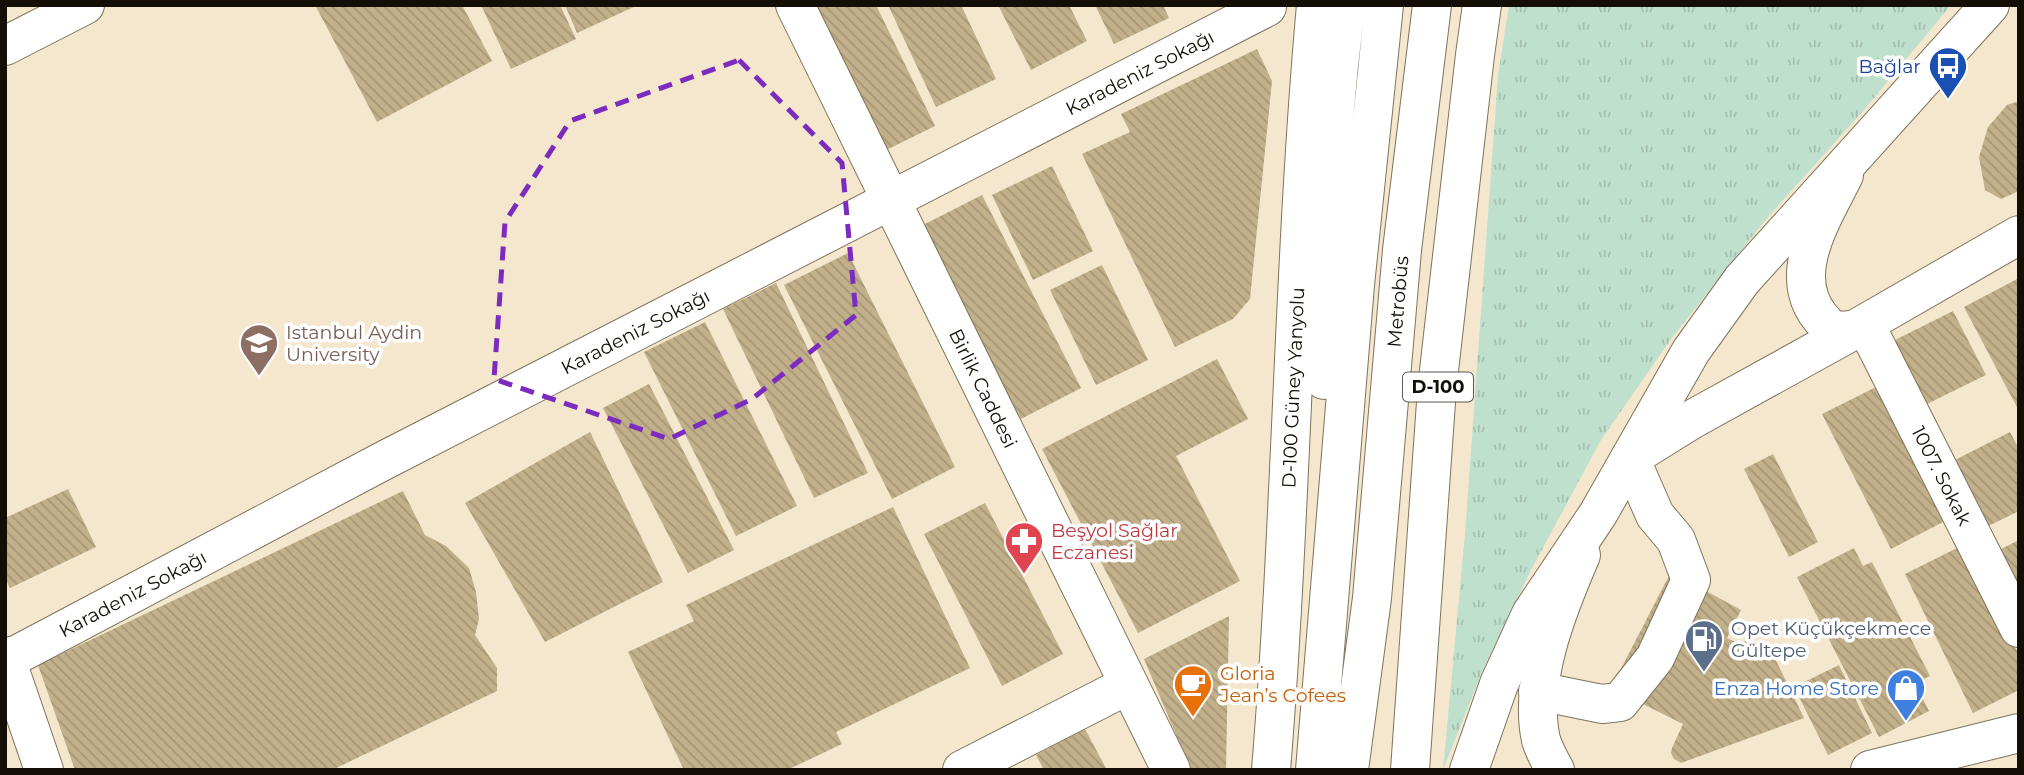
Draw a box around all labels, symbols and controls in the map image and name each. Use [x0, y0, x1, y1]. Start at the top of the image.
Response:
street label: Karadeniz Sokağı [1062, 25, 1218, 120]
bus stop icon: Bağlar [1927, 45, 1969, 100]
place label: Bağlar [1859, 55, 1921, 78]
street label: Metrobüs [1383, 255, 1413, 348]
street label: Karadeniz Sokağı [557, 284, 714, 380]
street label: D-100 Güney Yanyolu [1277, 287, 1309, 489]
place label: Istanbul Aydin University [286, 321, 422, 366]
school or university icon: Istanbul Aydin University [238, 322, 280, 377]
street label: Birlik Caddesi [944, 325, 1022, 452]
road number: D-100 [1403, 372, 1473, 402]
street label: 1007. Sokak [1907, 422, 1976, 530]
place label: Beşyol Sağlar Eczanesi [1051, 519, 1178, 564]
pharmacy icon: Beşyol Sağlar Eczanesi [1003, 520, 1045, 575]
street label: Karadeniz Sokağı [55, 546, 210, 642]
place label: Opet Küçükçekmece Gültepe [1731, 617, 1931, 662]
fuel station icon: Opet Küçükçekmece Gültepe [1683, 618, 1725, 673]
place label: Gloria Jean’s Cofees [1219, 662, 1346, 707]
cafe icon: Gloria Jean’s Cofees [1172, 663, 1214, 718]
shop icon: Enza Home Store [1885, 667, 1927, 722]
place label: Enza Home Store [1714, 677, 1879, 700]

